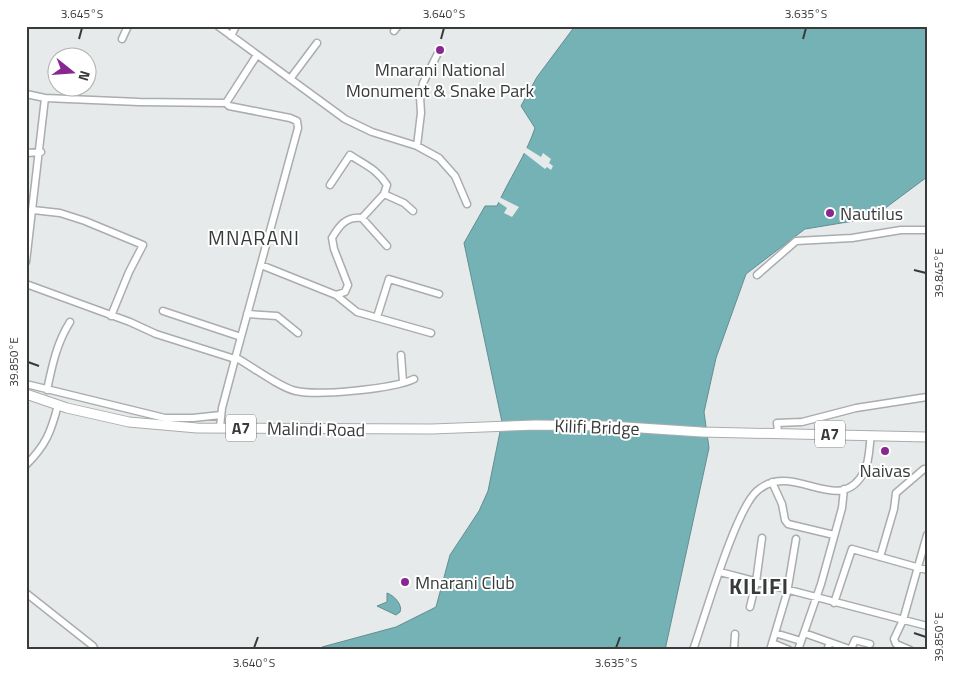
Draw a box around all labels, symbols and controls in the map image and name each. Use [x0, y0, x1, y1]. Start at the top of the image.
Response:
text: 3.645°S [61, 4, 103, 23]
text: 3.640°S [423, 4, 465, 23]
text: 3.635°S [785, 4, 827, 23]
marker: Mnarani National Monument & Snake Park [434, 44, 446, 56]
north arrow [48, 48, 98, 98]
place label: Mnarani National Monument & Snake Park [346, 56, 535, 104]
text: N [73, 68, 96, 84]
place label: Nautilus [840, 200, 903, 227]
marker: Nautilus [824, 207, 836, 219]
district label: MNARANI [208, 222, 300, 253]
text: 39.845°E [929, 248, 948, 298]
text: 39.850°E [4, 337, 23, 387]
street label: Kilifi Bridge [554, 412, 640, 442]
road number: A7 [226, 414, 256, 442]
street label: Malindi Road [267, 415, 365, 443]
road number: A7 [815, 420, 845, 448]
marker: Naivas [879, 445, 891, 457]
place label: Naivas [859, 457, 911, 484]
place label: Mnarani Club [415, 569, 515, 596]
district label: KILIFI [729, 569, 789, 603]
marker: Mnarani Club [399, 576, 411, 588]
text: 39.850°E [929, 612, 948, 662]
text: 3.640°S [233, 653, 275, 672]
text: 3.635°S [595, 653, 637, 672]

